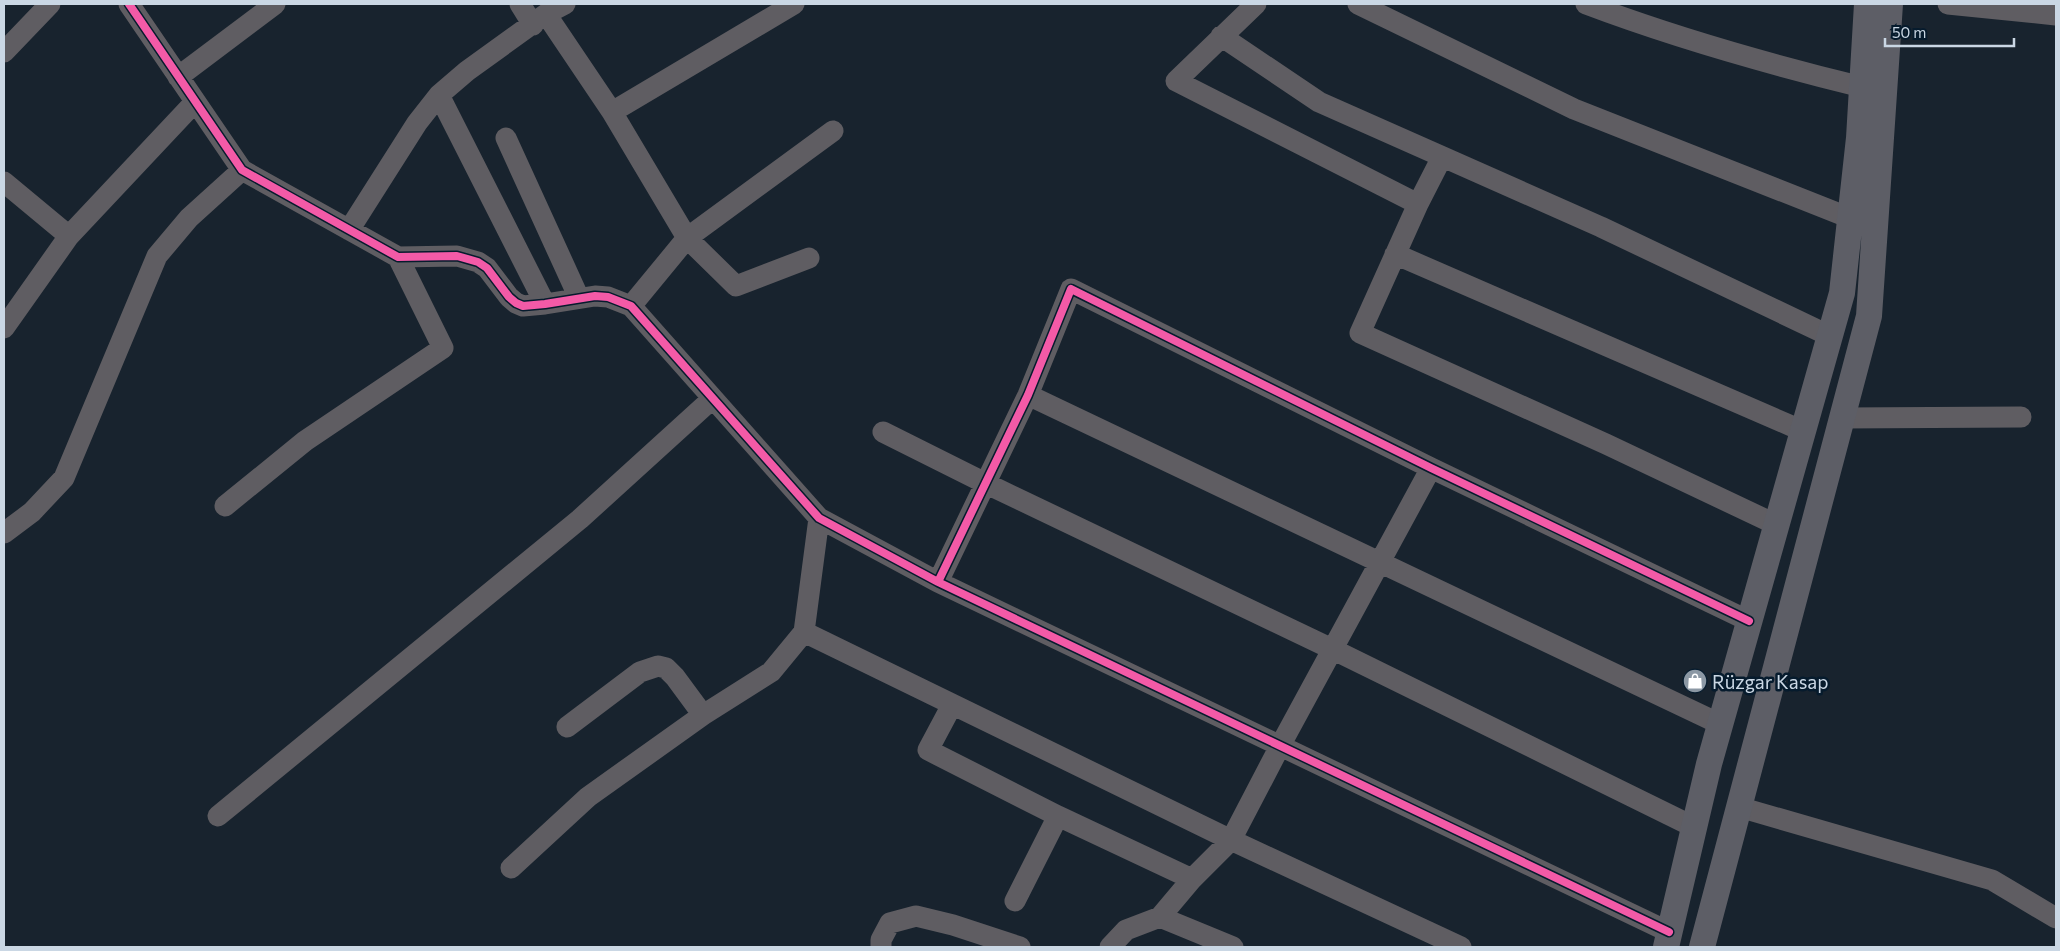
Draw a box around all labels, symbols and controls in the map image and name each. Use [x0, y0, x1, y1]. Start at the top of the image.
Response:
scale bar [1885, 15, 2014, 47]
text: 50 m [1892, 23, 1926, 41]
shop icon: Rüzgar Kasap [1682, 668, 1708, 694]
place label: Rüzgar Kasap [1712, 670, 1829, 693]

